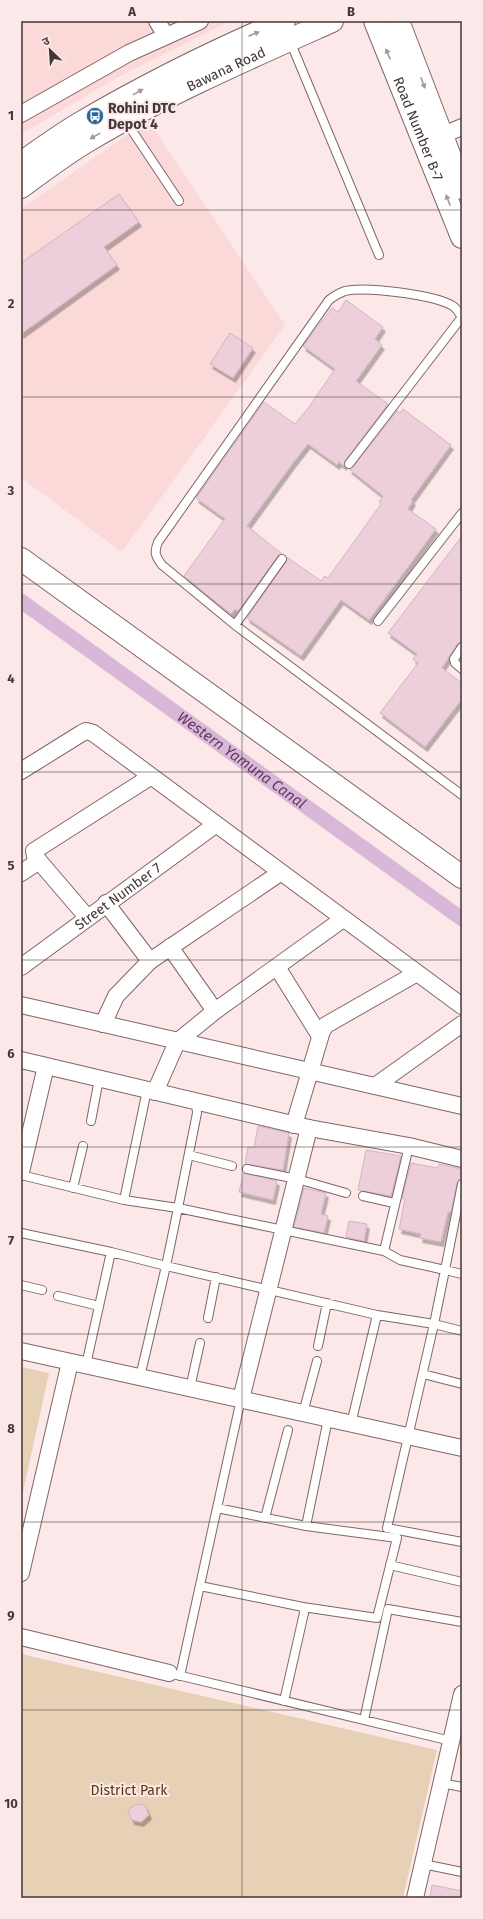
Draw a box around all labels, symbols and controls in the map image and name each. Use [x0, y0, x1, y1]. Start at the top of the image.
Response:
text: A [127, 4, 136, 19]
text: B [347, 4, 355, 19]
north arrow [30, 30, 70, 70]
one-way arrow [248, 31, 260, 37]
text: उ [40, 34, 52, 49]
street label: Bawana Road [184, 44, 268, 95]
one-way arrow [385, 49, 391, 60]
street label: Road Number B-7 [389, 74, 446, 183]
one-way arrow [420, 78, 426, 90]
one-way arrow [132, 88, 144, 95]
place label: Rohini DTC Depot 4 [108, 100, 176, 133]
bus stop icon: Rohini DTC Depot 4 [85, 106, 105, 126]
text: 1 [8, 108, 14, 123]
one-way arrow [90, 133, 101, 140]
one-way arrow [445, 194, 451, 206]
text: 2 [8, 296, 15, 311]
text: 3 [7, 483, 15, 498]
text: 4 [7, 671, 15, 686]
water label: Western Yamuna Canal [174, 708, 310, 813]
text: 5 [8, 858, 15, 873]
street label: Street Number 7 [72, 859, 165, 934]
text: 6 [7, 1046, 15, 1061]
text: 7 [8, 1233, 14, 1248]
text: 8 [7, 1421, 15, 1436]
text: 9 [7, 1608, 15, 1623]
park label: District Park [91, 1782, 168, 1799]
text: 10 [4, 1796, 18, 1811]

